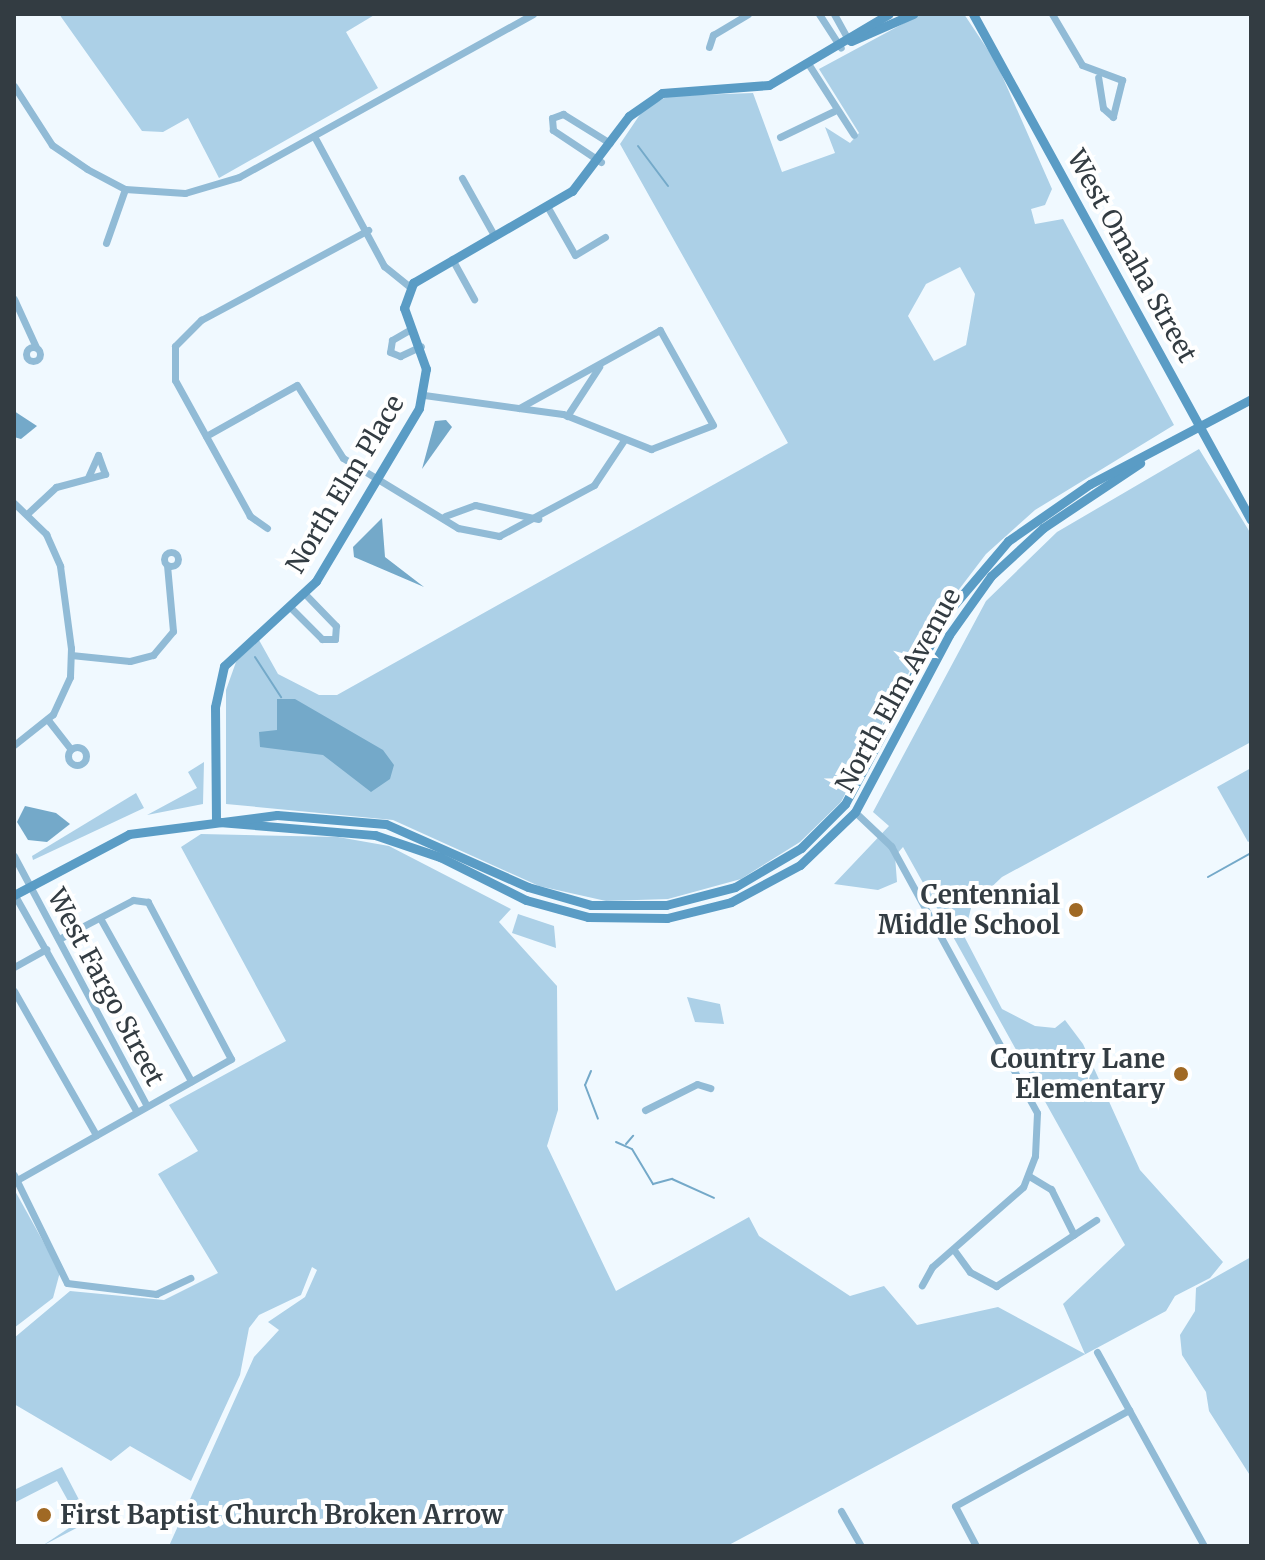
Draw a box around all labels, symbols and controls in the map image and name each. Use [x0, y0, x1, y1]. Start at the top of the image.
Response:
street label: West Omaha Street [1061, 144, 1203, 368]
street label: North Elm Place [280, 389, 410, 579]
street label: North Elm Avenue [829, 583, 967, 797]
place label: Centennial Middle School [878, 879, 1060, 940]
street label: West Fargo Street [41, 883, 171, 1091]
marker: Centennial Middle School [1067, 901, 1085, 919]
place label: Country Lane Elementary [990, 1043, 1165, 1104]
marker: Country Lane Elementary [1172, 1065, 1190, 1083]
place label: First Baptist Church Broken Arrow [60, 1499, 503, 1531]
marker: First Baptist Church Broken Arrow [35, 1506, 53, 1524]

